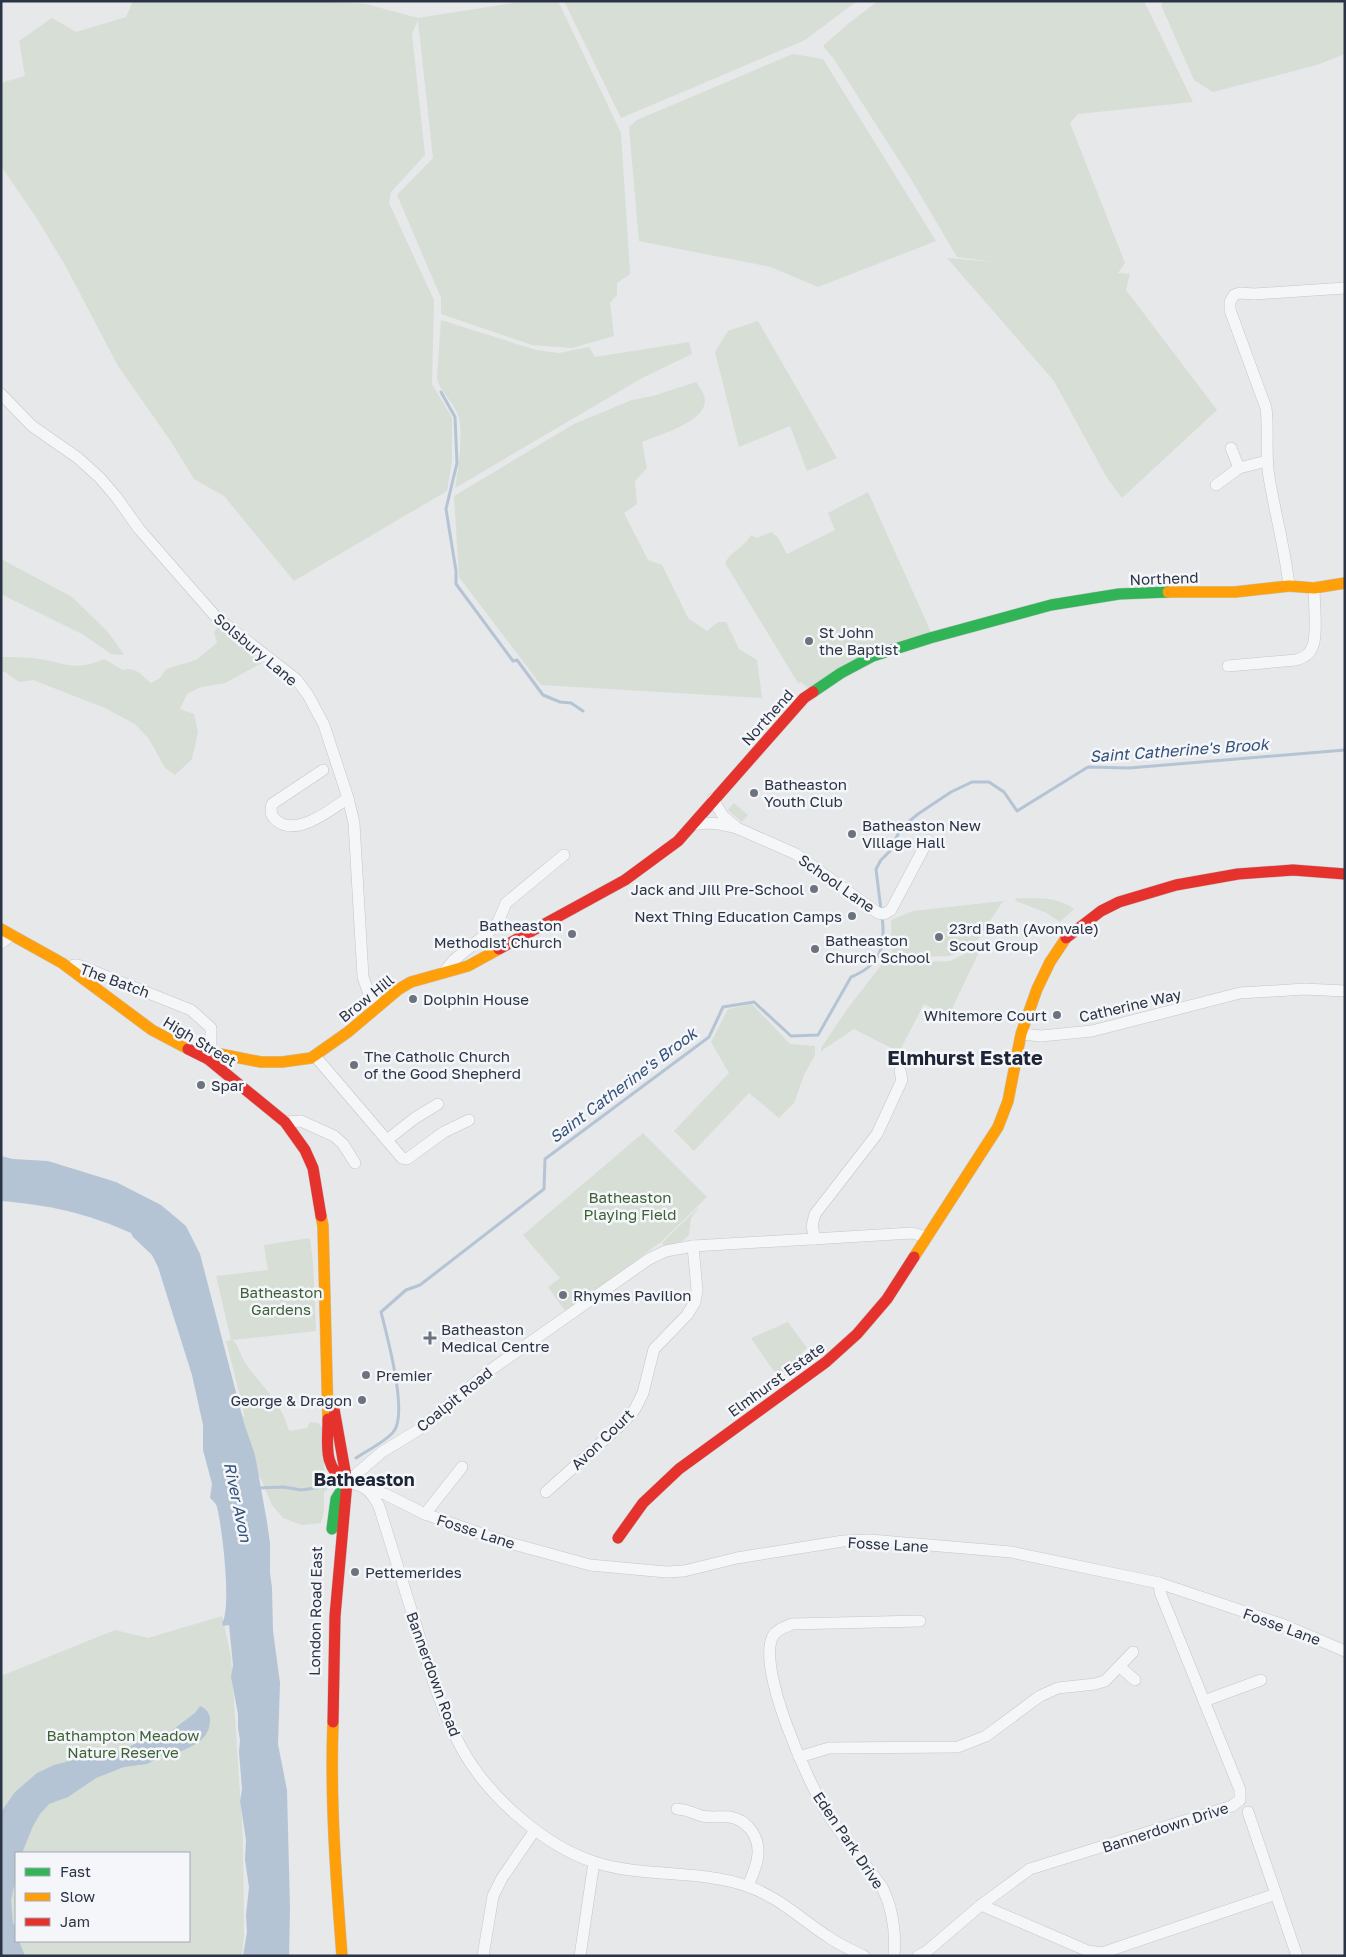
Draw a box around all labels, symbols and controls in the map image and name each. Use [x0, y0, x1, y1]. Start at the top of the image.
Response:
street label: Northend [1129, 568, 1199, 588]
street label: Solsbury Lane [211, 609, 302, 689]
place label: St John the Baptist [819, 623, 898, 658]
marker: St John the Baptist [803, 635, 815, 647]
street label: Northend [737, 685, 797, 749]
water label: Saint Catherine's Brook [1089, 734, 1271, 766]
place label: Batheaston Youth Club [764, 775, 847, 810]
marker: Batheaston Youth Club [748, 787, 760, 799]
place label: Batheaston New Village Hall [862, 816, 981, 851]
marker: Batheaston New Village Hall [846, 828, 858, 840]
street label: School Lane [796, 850, 879, 916]
place label: Jack and Jill Pre-School [631, 880, 804, 898]
marker: Jack and Jill Pre-School [808, 883, 820, 895]
place label: Next Thing Education Camps [634, 907, 842, 925]
marker: Next Thing Education Camps [846, 910, 858, 922]
place label: Batheaston Methodist Church [434, 916, 562, 951]
place label: 23rd Bath (Avonvale) Scout Group [949, 919, 1099, 954]
marker: Batheaston Methodist Church [566, 928, 578, 940]
place label: Batheaston Church School [825, 931, 930, 966]
marker: 23rd Bath (Avonvale) Scout Group [933, 931, 945, 943]
marker: Batheaston Church School [809, 943, 821, 955]
street label: The Batch [78, 959, 152, 1001]
street label: Brow Hill [335, 970, 397, 1026]
street label: Catherine Way [1077, 984, 1183, 1026]
place label: Dolphin House [423, 990, 529, 1008]
marker: Dolphin House [407, 993, 419, 1005]
place label: Whitemore Court [924, 1006, 1047, 1024]
marker: Whitemore Court [1051, 1009, 1063, 1021]
street label: High Street [160, 1012, 240, 1070]
water label: Saint Catherine's Brook [545, 1022, 702, 1147]
district label: Elmhurst Estate [887, 1045, 1043, 1069]
place label: The Catholic Church of the Good Shepherd [364, 1047, 521, 1082]
marker: The Catholic Church of the Good Shepherd [348, 1059, 360, 1071]
place label: Spar [211, 1076, 244, 1094]
marker: Spar [195, 1079, 207, 1091]
park label: Batheaston Playing Field [584, 1188, 676, 1223]
park label: Batheaston Gardens [240, 1283, 322, 1318]
place label: Rhymes Pavilion [573, 1286, 692, 1304]
marker: Rhymes Pavilion [557, 1289, 569, 1301]
place label: Batheaston Medical Centre [441, 1320, 550, 1355]
marker: Batheaston Medical Centre [423, 1331, 437, 1345]
street label: Elmhurst Estate [724, 1338, 828, 1420]
street label: Coalpit Road [412, 1363, 496, 1435]
place label: Premier [376, 1366, 432, 1384]
marker: Premier [360, 1369, 372, 1381]
place label: George & Dragon [230, 1391, 352, 1409]
marker: George & Dragon [356, 1394, 368, 1406]
street label: Avon Court [567, 1405, 637, 1473]
water label: River Avon [220, 1460, 256, 1545]
district label: Batheaston [313, 1468, 415, 1490]
street label: Fosse Lane [435, 1510, 518, 1552]
street label: Fosse Lane [847, 1533, 929, 1555]
street label: London Road East [305, 1546, 325, 1676]
place label: Pettemerides [365, 1563, 462, 1581]
marker: Pettemerides [349, 1566, 361, 1578]
street label: Fosse Lane [1241, 1604, 1324, 1648]
street label: Bannerdown Road [403, 1609, 465, 1739]
park label: Bathampton Meadow Nature Reserve [47, 1726, 199, 1761]
street label: Eden Park Drive [810, 1788, 888, 1892]
street label: Bannerdown Drive [1100, 1798, 1231, 1856]
legend [15, 1852, 190, 1942]
text: Fast [60, 1862, 91, 1880]
text: Slow [60, 1887, 95, 1905]
text: Jam [60, 1912, 90, 1930]

